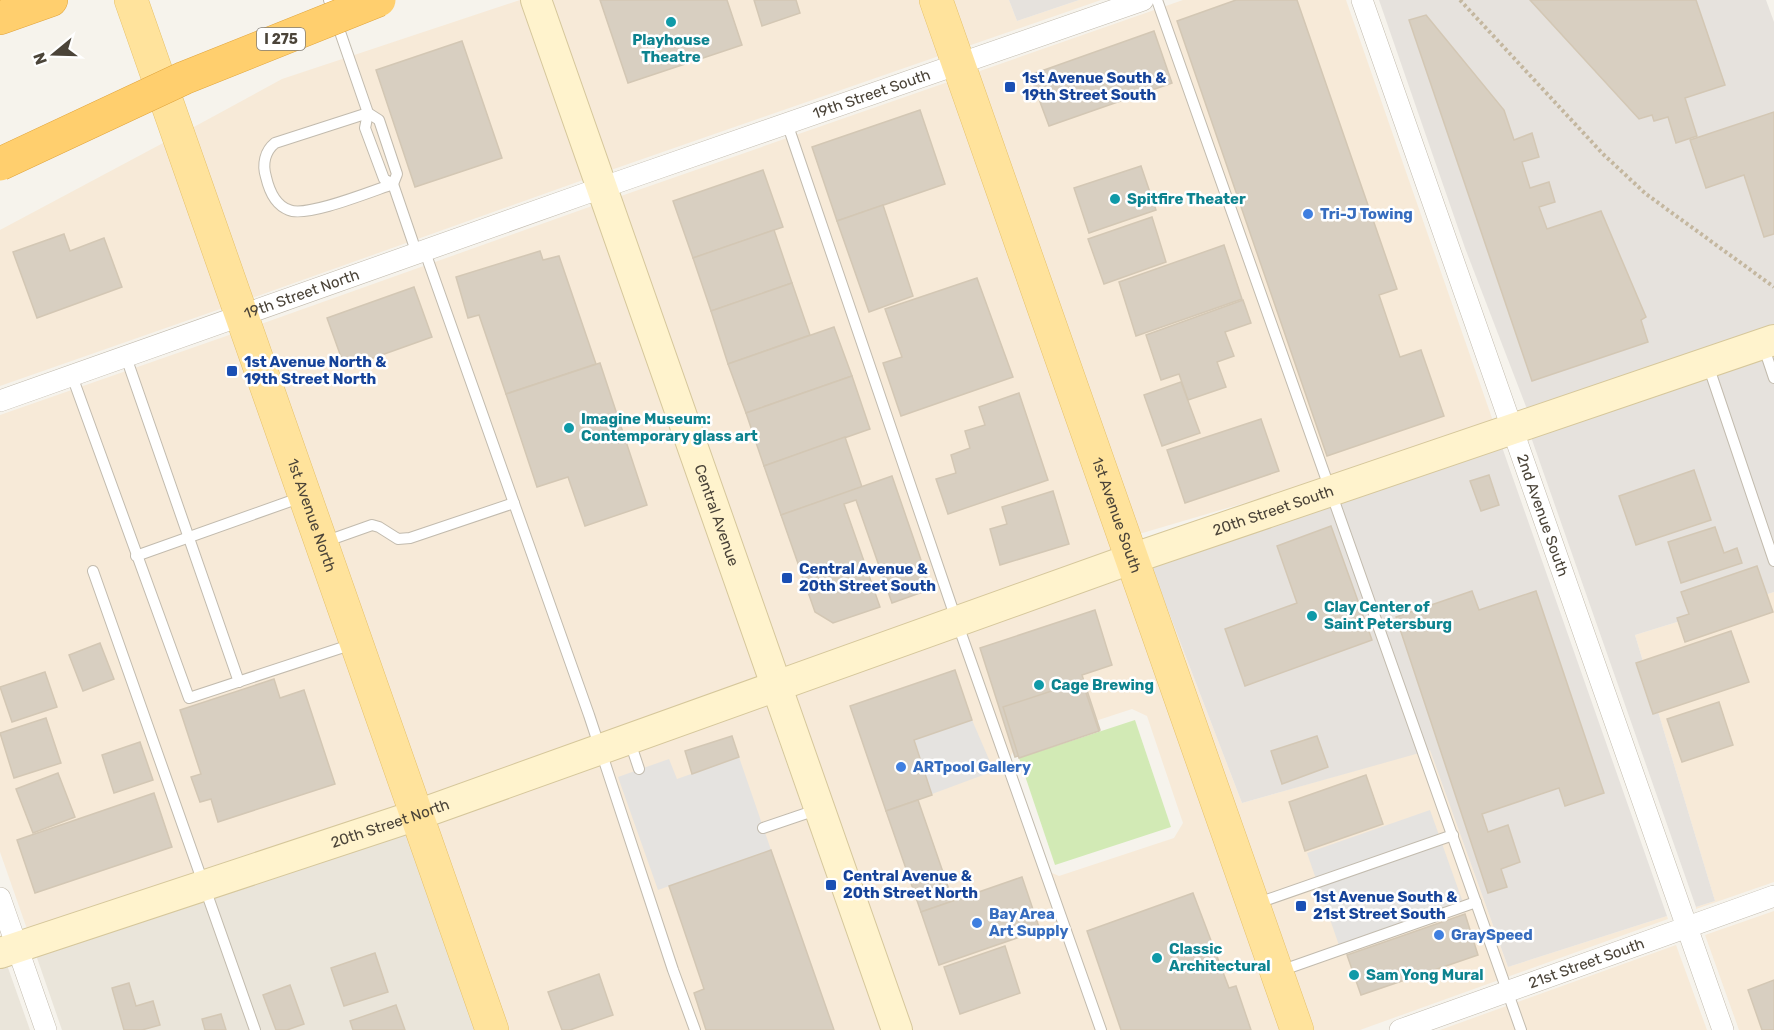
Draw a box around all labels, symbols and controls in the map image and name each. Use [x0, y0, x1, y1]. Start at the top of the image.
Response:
marker: Playhouse Theatre [664, 15, 678, 29]
north arrow [24, 24, 84, 84]
road number: I 275 [257, 28, 305, 50]
place label: Playhouse Theatre [632, 31, 710, 66]
text: N [29, 50, 51, 67]
street label: 19th Street South [810, 65, 933, 123]
place label: 1st Avenue South & 19th Street South [1022, 69, 1166, 104]
marker: 1st Avenue South & 19th Street South [1003, 80, 1017, 94]
place label: Spitfire Theater [1127, 190, 1246, 208]
marker: Spitfire Theater [1108, 192, 1122, 206]
place label: Tri-J Towing [1320, 205, 1413, 223]
marker: Tri-J Towing [1301, 207, 1315, 221]
street label: 19th Street North [242, 265, 362, 323]
place label: 1st Avenue North & 19th Street North [244, 353, 386, 388]
marker: 1st Avenue North & 19th Street North [225, 364, 239, 378]
place label: Imagine Museum: Contemporary glass art [581, 410, 758, 445]
marker: Imagine Museum: Contemporary glass art [562, 421, 576, 435]
street label: 2nd Avenue South [1513, 452, 1572, 579]
street label: 1st Avenue South [1088, 455, 1145, 576]
street label: 1st Avenue North [283, 456, 340, 575]
street label: Central Avenue [690, 462, 743, 569]
street label: 20th Street South [1211, 482, 1336, 539]
place label: Central Avenue & 20th Street South [799, 560, 936, 595]
marker: Central Avenue & 20th Street South [780, 571, 794, 585]
place label: Clay Center of Saint Petersburg [1324, 598, 1452, 633]
marker: Clay Center of Saint Petersburg [1305, 609, 1319, 623]
place label: Cage Brewing [1051, 676, 1154, 694]
marker: Cage Brewing [1032, 678, 1046, 692]
place label: ARTpool Gallery [913, 758, 1031, 776]
marker: ARTpool Gallery [894, 760, 908, 774]
street label: 20th Street North [329, 795, 452, 852]
place label: Central Avenue & 20th Street North [843, 867, 978, 902]
marker: Central Avenue & 20th Street North [824, 878, 838, 892]
place label: 1st Avenue South & 21st Street South [1313, 888, 1457, 923]
marker: 1st Avenue South & 21st Street South [1294, 899, 1308, 913]
place label: Bay Area Art Supply [989, 905, 1069, 940]
marker: Bay Area Art Supply [970, 916, 984, 930]
place label: GraySpeed [1451, 926, 1533, 944]
marker: GraySpeed [1432, 928, 1446, 942]
street label: 21st Street South [1526, 934, 1647, 992]
place label: Classic Architectural [1169, 940, 1271, 975]
marker: Classic Architectural [1150, 951, 1164, 965]
place label: Sam Yong Mural [1366, 966, 1484, 984]
marker: Sam Yong Mural [1347, 968, 1361, 982]

